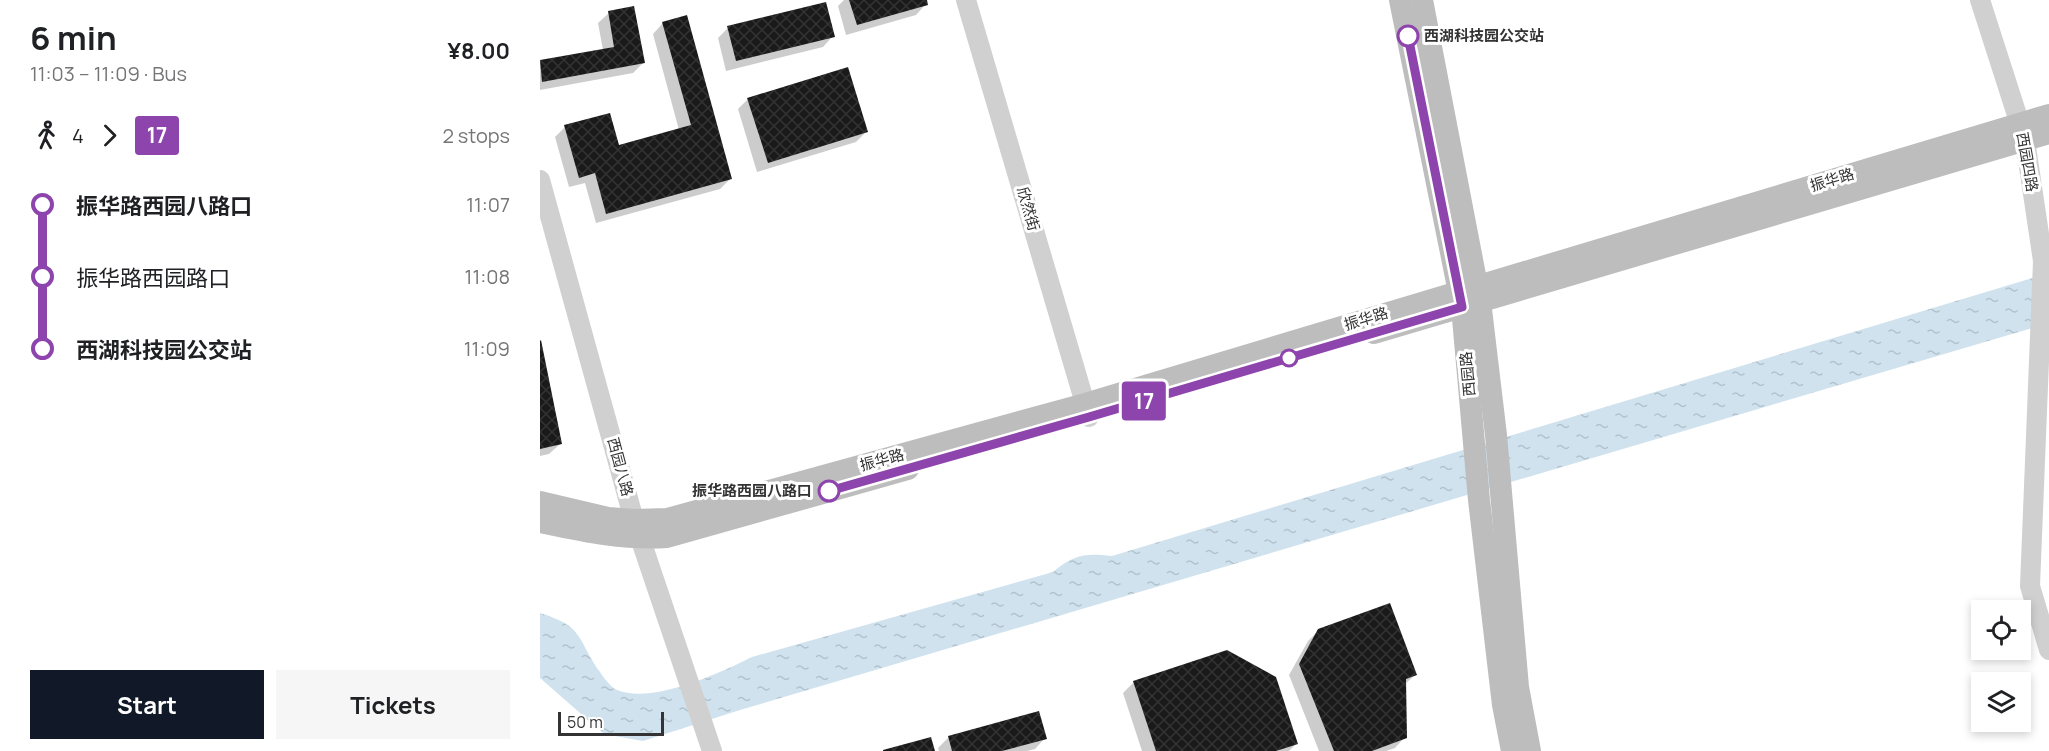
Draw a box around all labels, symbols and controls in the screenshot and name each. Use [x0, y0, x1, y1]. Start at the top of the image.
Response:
text: 6 min [30, 15, 117, 60]
marker: 西湖科技园公交站 [1397, 25, 1419, 47]
place label: 西湖科技园公交站 [1424, 25, 1544, 46]
text: ¥8.00 [447, 36, 510, 66]
text: 11:03 – 11:09 · Bus [30, 60, 187, 87]
icon: walk [30, 119, 63, 152]
icon: forward [93, 119, 126, 152]
text: 17 [147, 121, 167, 149]
text: 4 [72, 122, 84, 149]
text: 2 stops [442, 122, 510, 149]
street label: 西园四路 [2012, 131, 2043, 193]
street label: 振华路 [1807, 163, 1856, 196]
street label: 欣然街 [1012, 184, 1045, 233]
text: 振华路西园八路口 [76, 191, 252, 221]
text: 11:07 [466, 191, 510, 218]
text: 振华路西园路口 [76, 263, 230, 293]
text: 11:08 [465, 263, 510, 290]
street label: 振华路 [1341, 302, 1390, 335]
text: 西湖科技园公交站 [76, 335, 252, 365]
text: 11:09 [464, 335, 510, 362]
unlabelled marker [1280, 349, 1298, 367]
street label: 西园路 [1455, 351, 1480, 397]
line badge: 17 [1117, 382, 1171, 420]
text: 17 [1134, 387, 1154, 415]
street label: 西园八路 [603, 435, 638, 499]
street label: 振华路 [857, 444, 906, 475]
place label: 振华路西园八路口 [692, 480, 812, 501]
marker: 振华路西园八路口 [818, 480, 840, 502]
map controls [1971, 600, 2031, 732]
button: locate [1971, 600, 2031, 660]
button: Start [30, 670, 264, 739]
button: Tickets [276, 670, 510, 739]
button: layers [1971, 672, 2031, 732]
scale bar [558, 709, 664, 736]
text: 50 m [567, 711, 603, 733]

